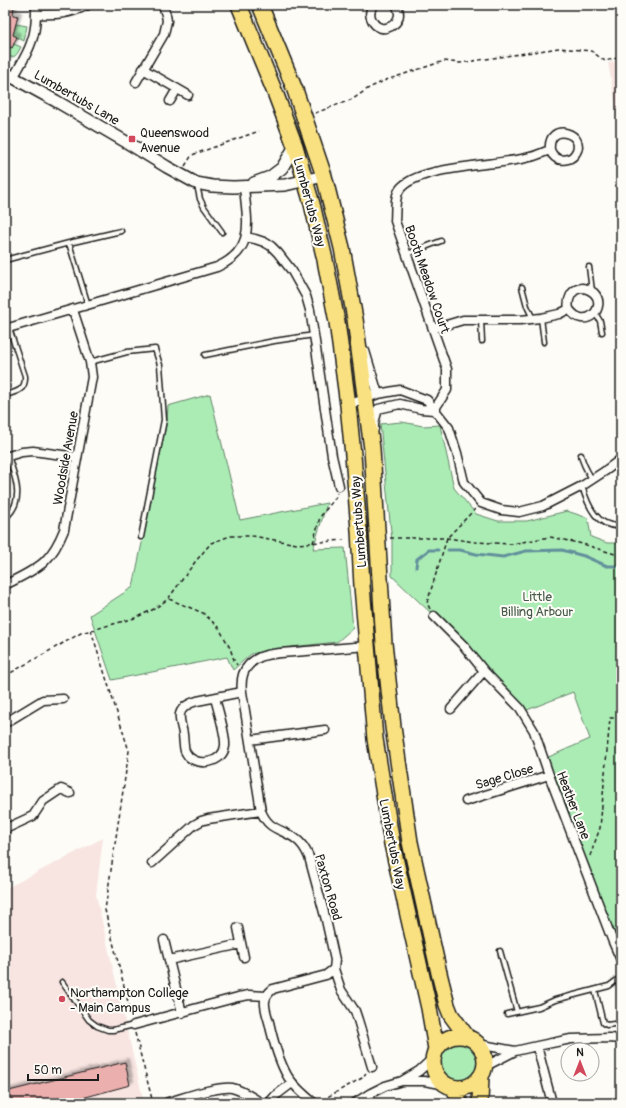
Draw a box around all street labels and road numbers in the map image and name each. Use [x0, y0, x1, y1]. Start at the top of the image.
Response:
street label: Lumbertubs Lane [31, 67, 123, 129]
street label: Lumbertubs Way [289, 156, 329, 249]
street label: Booth Meadow Court [401, 223, 453, 336]
street label: Woodside Avenue [50, 409, 82, 506]
street label: Lumbertubs Way [348, 475, 370, 568]
street label: Sage Close [473, 760, 536, 793]
street label: Heather Lane [553, 769, 594, 842]
street label: Lumbertubs Way [375, 798, 409, 891]
street label: Paxton Road [311, 852, 345, 922]

